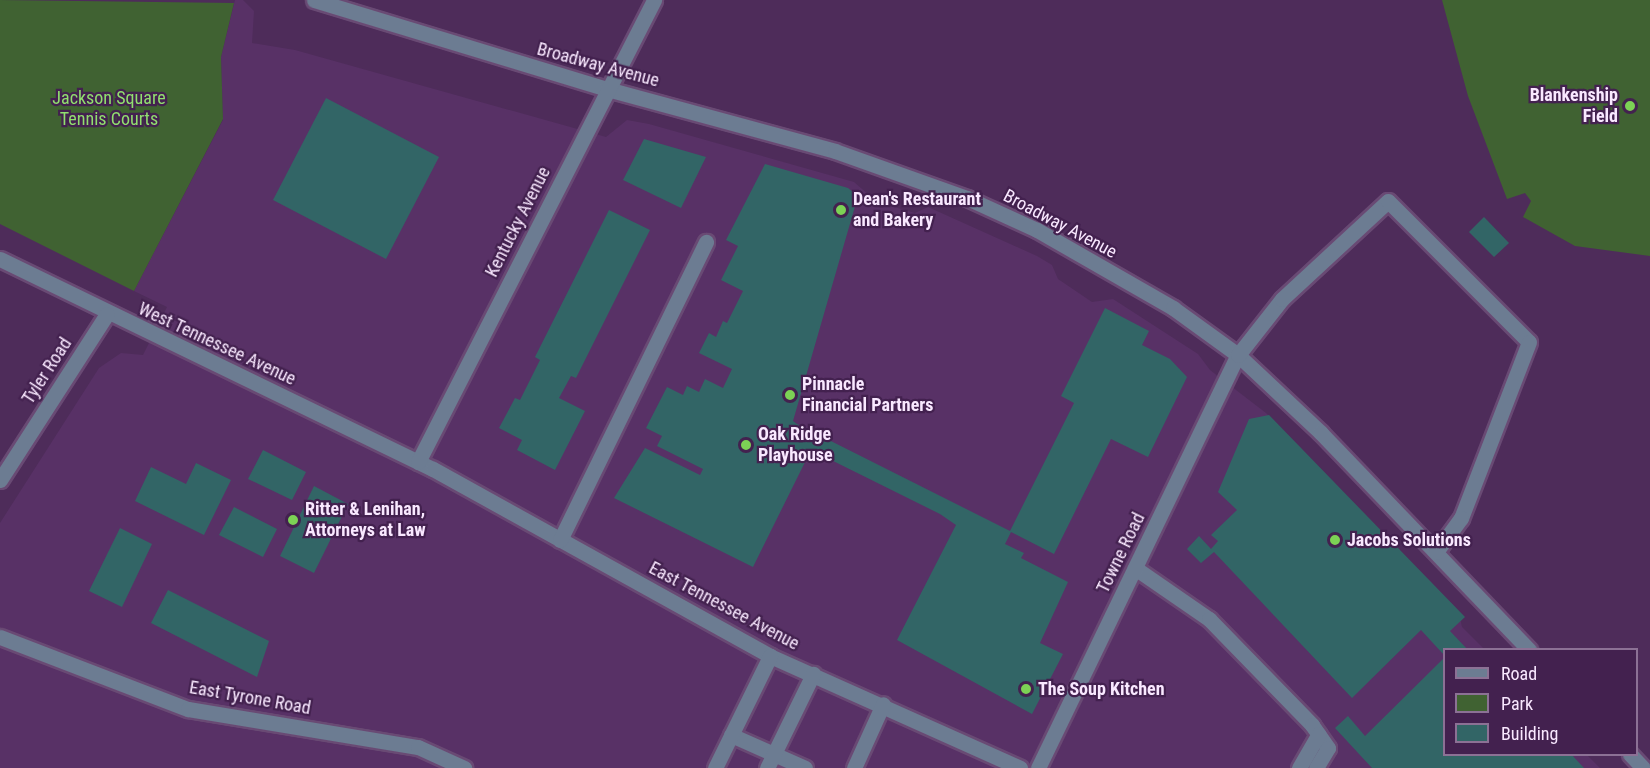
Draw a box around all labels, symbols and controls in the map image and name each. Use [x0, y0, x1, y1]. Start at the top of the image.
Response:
street label: Broadway Avenue [535, 38, 661, 92]
place label: Blankenship Field [1530, 85, 1618, 128]
park label: Jackson Square Tennis Courts [52, 88, 166, 130]
marker: Blankenship Field [1623, 99, 1637, 113]
street label: Kentucky Avenue [481, 163, 555, 281]
street label: Broadway Avenue [1000, 185, 1120, 263]
place label: Dean's Restaurant and Bakery [853, 189, 981, 232]
marker: Dean's Restaurant and Bakery [834, 203, 848, 217]
street label: West Tennessee Avenue [135, 298, 299, 390]
street label: Tyler Road [18, 334, 76, 408]
place label: Pinnacle Financial Partners [802, 374, 933, 416]
marker: Pinnacle Financial Partners [783, 388, 797, 402]
place label: Oak Ridge Playhouse [758, 424, 833, 466]
marker: Oak Ridge Playhouse [739, 438, 753, 452]
place label: Ritter & Lenihan, Attorneys at Law [305, 499, 426, 542]
street label: Towne Road [1092, 509, 1150, 597]
marker: Ritter & Lenihan, Attorneys at Law [286, 513, 300, 527]
place label: Jacobs Solutions [1347, 529, 1471, 551]
marker: Jacobs Solutions [1328, 533, 1342, 547]
street label: East Tennessee Avenue [645, 557, 803, 655]
legend [1443, 648, 1638, 756]
text: Road [1501, 663, 1537, 684]
street label: East Tyrone Road [187, 677, 313, 719]
place label: The Soup Kitchen [1038, 678, 1165, 700]
marker: The Soup Kitchen [1019, 682, 1033, 696]
text: Park [1501, 693, 1533, 714]
text: Building [1501, 723, 1558, 744]

